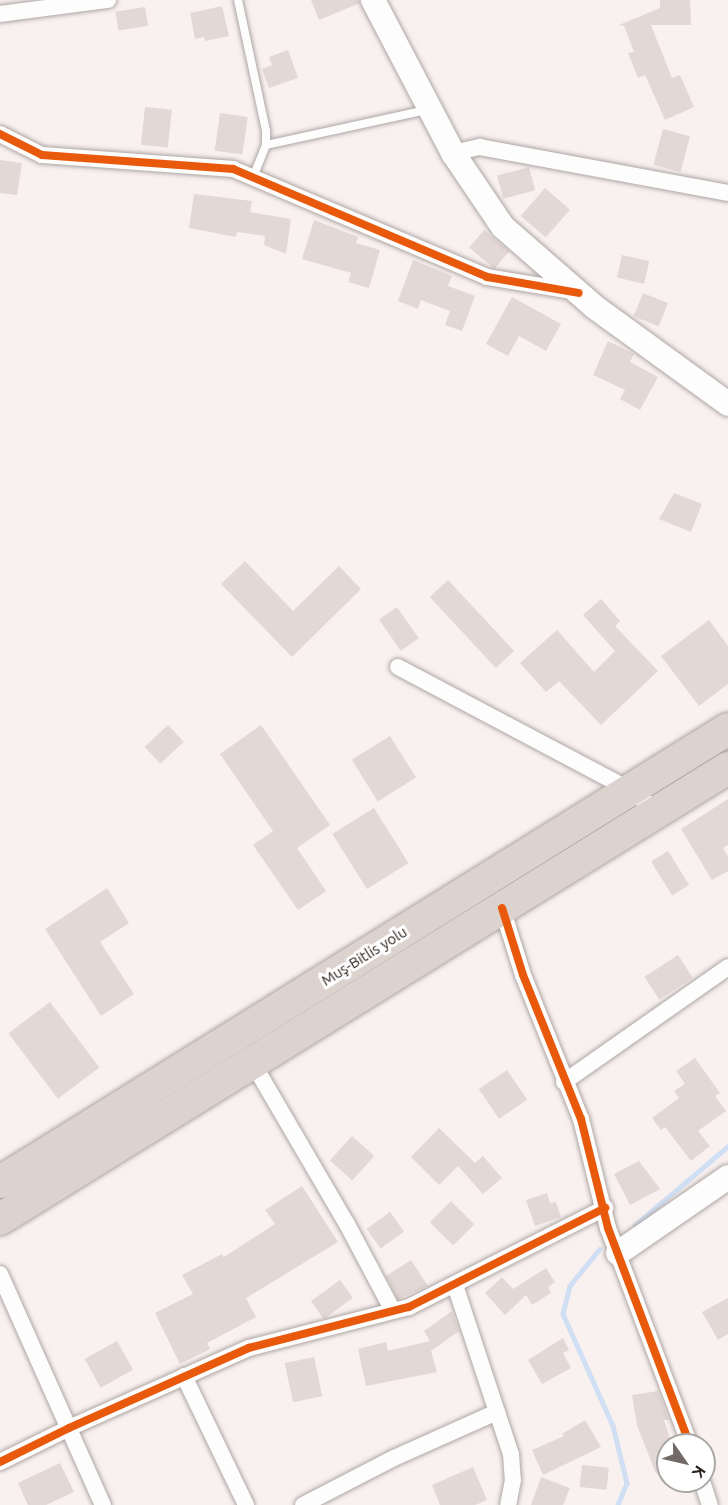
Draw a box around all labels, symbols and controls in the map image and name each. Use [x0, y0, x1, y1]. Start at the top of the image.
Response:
street label: Muş-Bitlis yolu [318, 923, 410, 989]
north arrow [656, 1433, 716, 1493]
text: K [689, 1462, 710, 1481]

